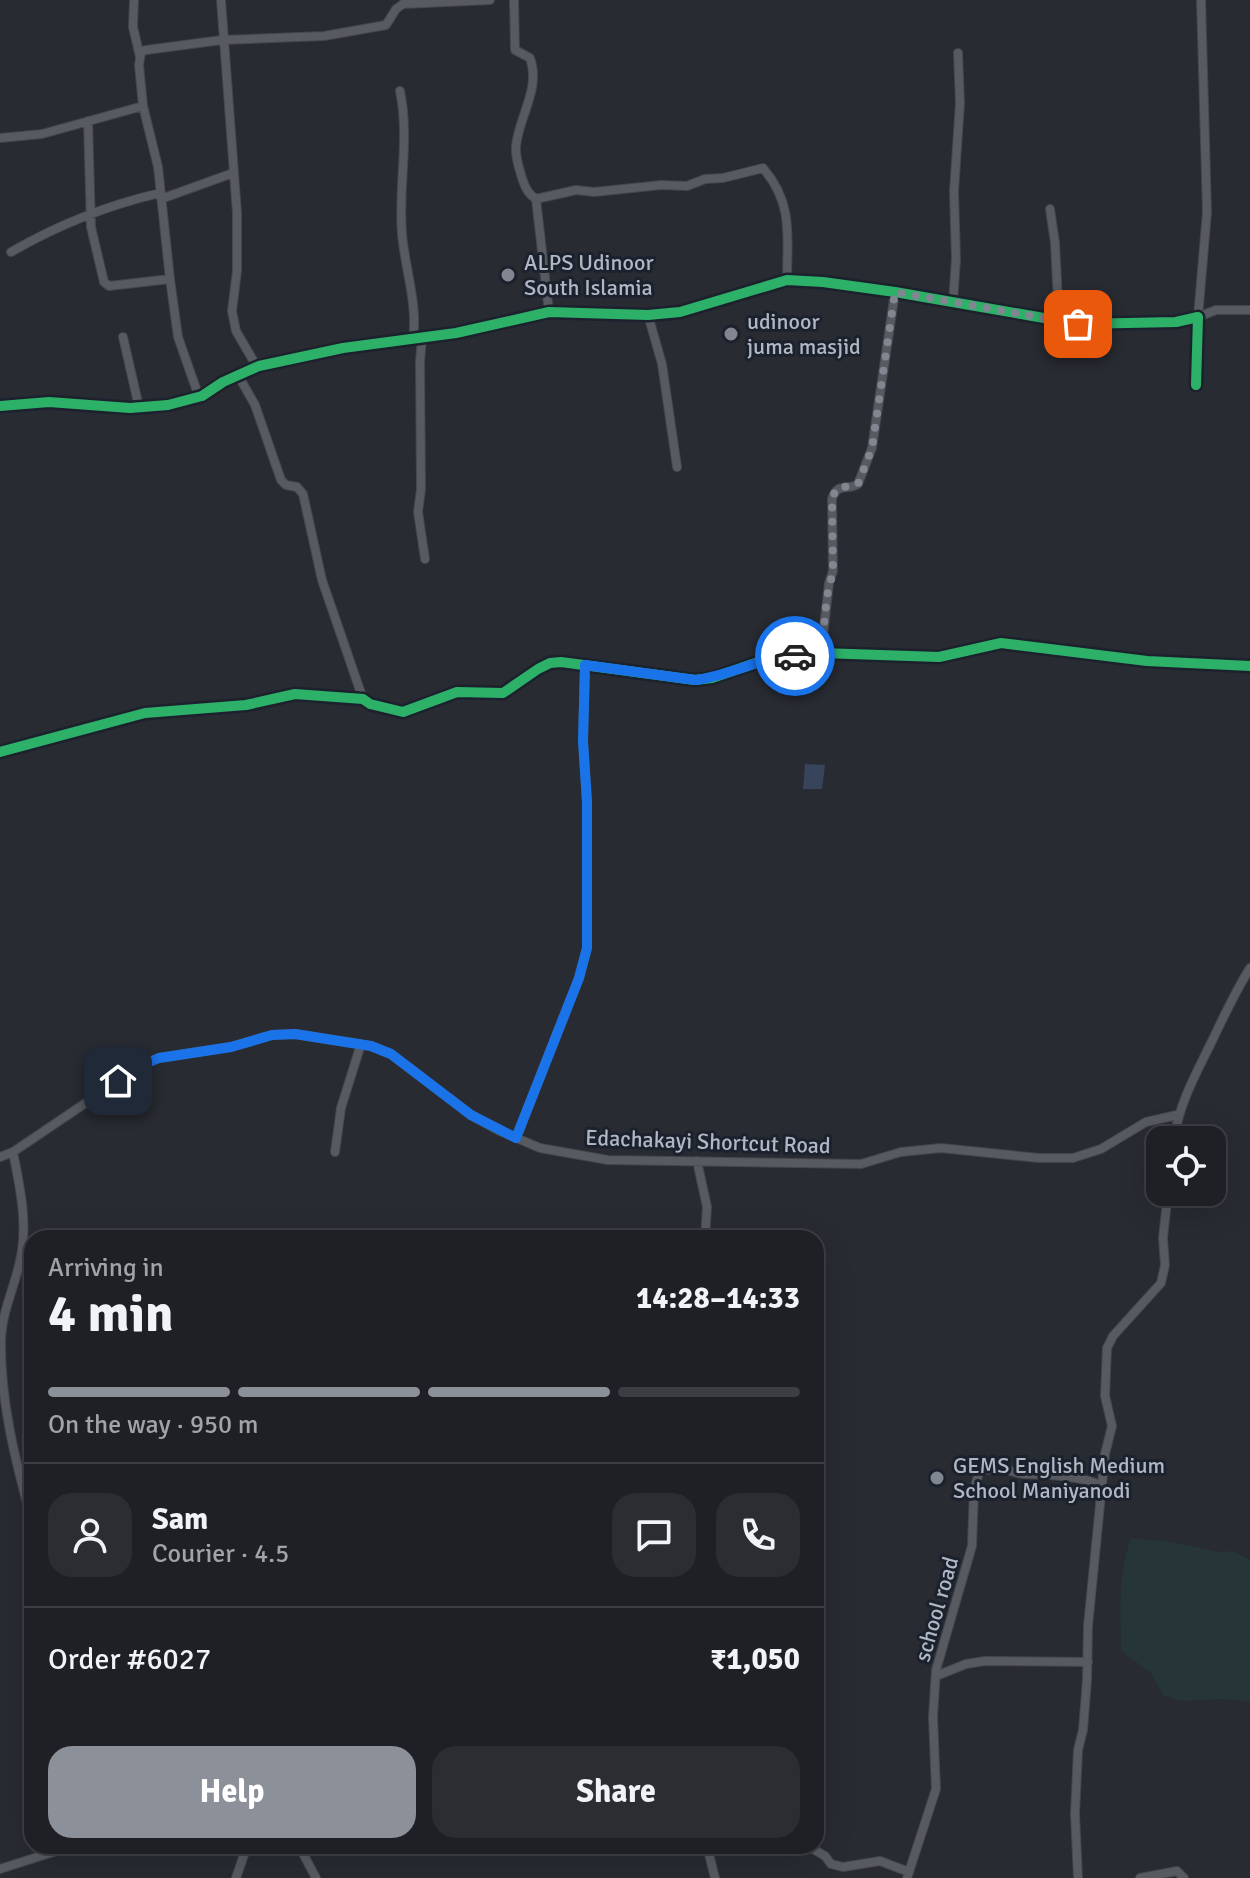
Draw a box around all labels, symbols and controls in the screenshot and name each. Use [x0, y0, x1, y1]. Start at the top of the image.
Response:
place label: ALPS Udinoor South Islamia [524, 249, 654, 301]
marker: ALPS Udinoor South Islamia [499, 266, 517, 284]
pin [1044, 290, 1112, 358]
icon: bag [1056, 302, 1100, 346]
place label: udinoor juma masjid [747, 308, 861, 360]
marker: udinoor juma masjid [722, 325, 740, 343]
courier [755, 616, 835, 696]
icon: car [773, 634, 817, 678]
pin [84, 1047, 152, 1115]
icon: home [96, 1059, 140, 1103]
street label: Edachakayi Shortcut Road [585, 1124, 831, 1159]
map controls [1146, 1126, 1226, 1206]
button: locate [1146, 1126, 1226, 1206]
text: Arriving in [48, 1252, 164, 1284]
text: 14:28–14:33 [636, 1280, 800, 1317]
text: 4 min [48, 1282, 174, 1346]
text: On the way · 950 m [48, 1409, 258, 1441]
place label: GEMS English Medium School Maniyanodi [953, 1452, 1165, 1504]
marker: GEMS English Medium School Maniyanodi [928, 1469, 946, 1487]
button: person [48, 1493, 132, 1577]
button: chat [612, 1493, 696, 1577]
button: phone [716, 1493, 800, 1577]
text: Sam [152, 1501, 208, 1538]
text: Courier · 4.5 [152, 1538, 289, 1570]
street label: school road [909, 1554, 964, 1665]
text: Order #6027 [48, 1641, 211, 1678]
text: ₹1,050 [710, 1641, 800, 1678]
button: Help [48, 1746, 416, 1838]
button: Share [432, 1746, 800, 1838]

